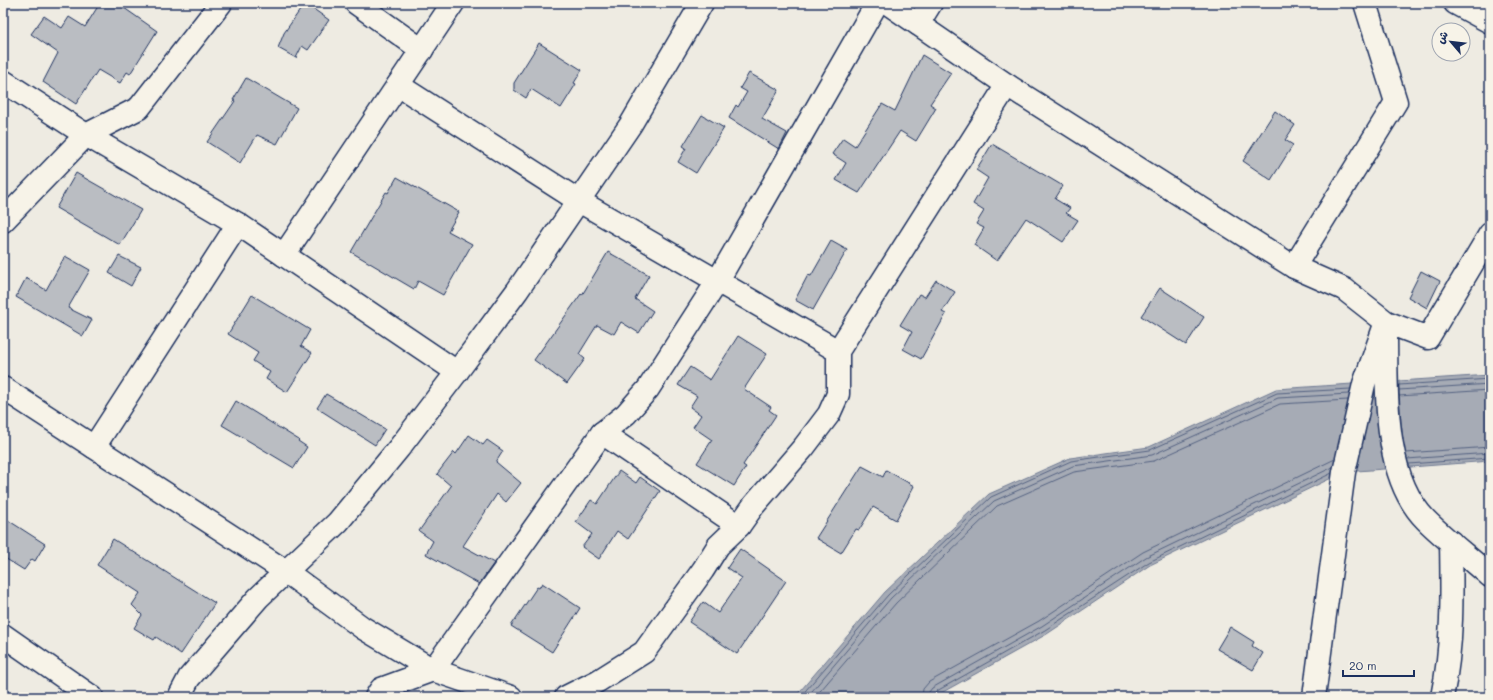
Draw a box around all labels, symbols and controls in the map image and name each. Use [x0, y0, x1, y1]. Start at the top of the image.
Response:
north arrow [1431, 22, 1471, 62]
text: ش [1432, 28, 1451, 46]
scale bar [1343, 652, 1414, 678]
text: 20 m [1349, 657, 1377, 673]

